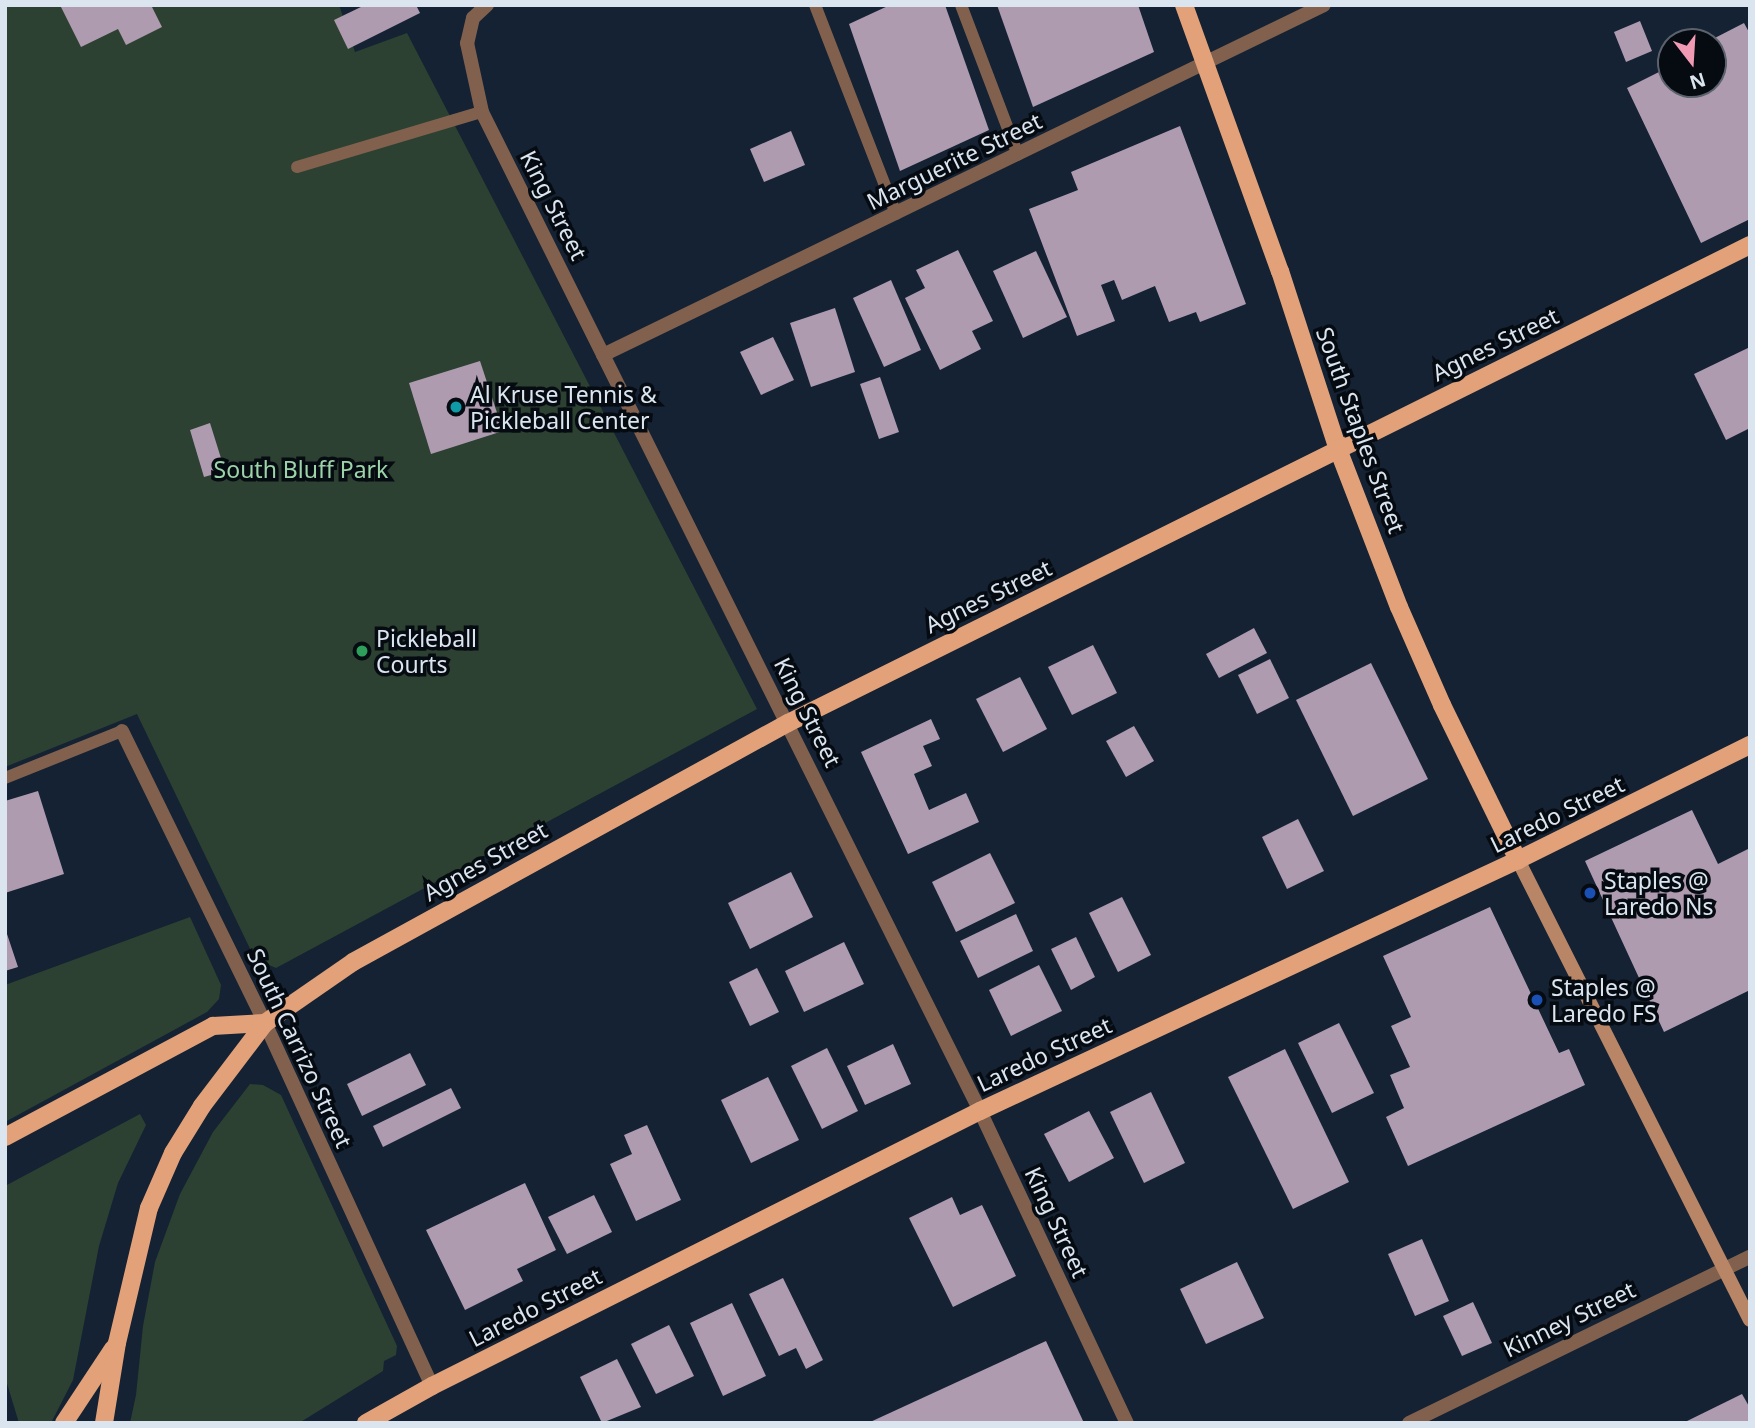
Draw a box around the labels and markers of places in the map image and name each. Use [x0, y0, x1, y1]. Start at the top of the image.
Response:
place label: Al Kruse Tennis & Pickleball Center [470, 380, 657, 434]
marker: Al Kruse Tennis & Pickleball Center [448, 399, 464, 415]
place label: Pickleball Courts [376, 624, 477, 678]
marker: Pickleball Courts [354, 643, 370, 659]
place label: Staples @ Laredo Ns [1604, 866, 1714, 920]
marker: Staples @ Laredo Ns [1582, 885, 1598, 901]
place label: Staples @ Laredo FS [1551, 973, 1657, 1027]
marker: Staples @ Laredo FS [1529, 992, 1545, 1008]

